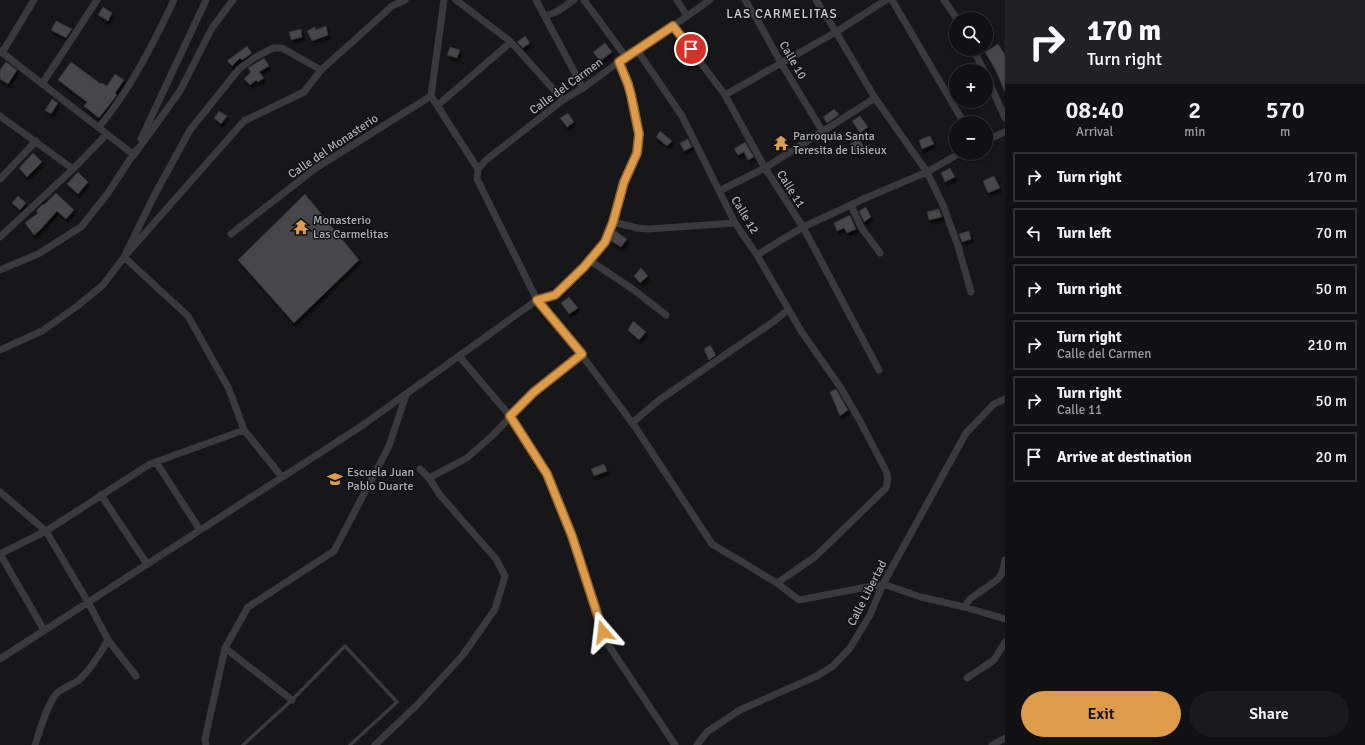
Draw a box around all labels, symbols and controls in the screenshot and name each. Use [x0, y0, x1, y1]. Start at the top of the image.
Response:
district label: LAS CARMELITAS [726, 6, 838, 22]
map controls [949, 12, 993, 160]
button: search [949, 12, 993, 56]
text: 170 m [1087, 14, 1161, 48]
icon: right [1021, 16, 1073, 68]
pin [674, 32, 708, 66]
icon: arrive [680, 38, 702, 60]
street label: Calle 10 [776, 38, 809, 82]
text: Turn right [1087, 48, 1162, 70]
street label: Calle del Carmen [527, 55, 606, 118]
button: + [949, 64, 993, 108]
text: 08:40 [1065, 95, 1124, 125]
text: 2 [1188, 95, 1201, 125]
text: 570 [1266, 95, 1305, 125]
street label: Calle del Monasterio [285, 111, 381, 182]
button: − [949, 116, 993, 160]
text: Arrival [1076, 124, 1113, 140]
text: min [1184, 124, 1205, 140]
text: m [1280, 124, 1290, 140]
place label: Parroquia Santa Teresita de Lisieux [793, 129, 887, 158]
temple icon: Parroquia Santa Teresita de Lisieux [772, 134, 790, 152]
icon: right [1023, 166, 1045, 188]
street label: Calle 11 [773, 168, 808, 211]
text: Turn right [1057, 168, 1122, 186]
text: 170 m [1307, 168, 1347, 186]
street label: Calle 12 [727, 194, 762, 237]
place label: Monasterio Las Carmelitas [313, 213, 389, 242]
temple icon: Monasterio Las Carmelitas [292, 218, 310, 236]
icon: left [1023, 222, 1045, 244]
text: Turn left [1057, 224, 1111, 242]
text: 70 m [1316, 224, 1347, 242]
icon: right [1023, 278, 1045, 300]
text: Turn right [1057, 280, 1122, 298]
text: 50 m [1316, 280, 1347, 298]
text: Turn right [1057, 328, 1122, 346]
icon: right [1023, 334, 1045, 356]
text: 210 m [1307, 336, 1347, 354]
text: Calle del Carmen [1057, 346, 1151, 362]
text: Turn right [1057, 384, 1122, 402]
icon: right [1023, 390, 1045, 412]
text: 50 m [1316, 392, 1347, 410]
text: Calle 11 [1057, 402, 1102, 418]
icon: arrive [1023, 446, 1045, 468]
text: Arrive at destination [1057, 448, 1192, 466]
text: 20 m [1316, 448, 1347, 466]
place label: Escuela Juan Pablo Duarte [347, 465, 414, 494]
school or university icon: Escuela Juan Pablo Duarte [326, 470, 344, 488]
street label: Calle Libertad [845, 558, 890, 629]
position arrow [582, 611, 624, 653]
button: Exit [1021, 691, 1181, 737]
button: Share [1189, 691, 1349, 737]

